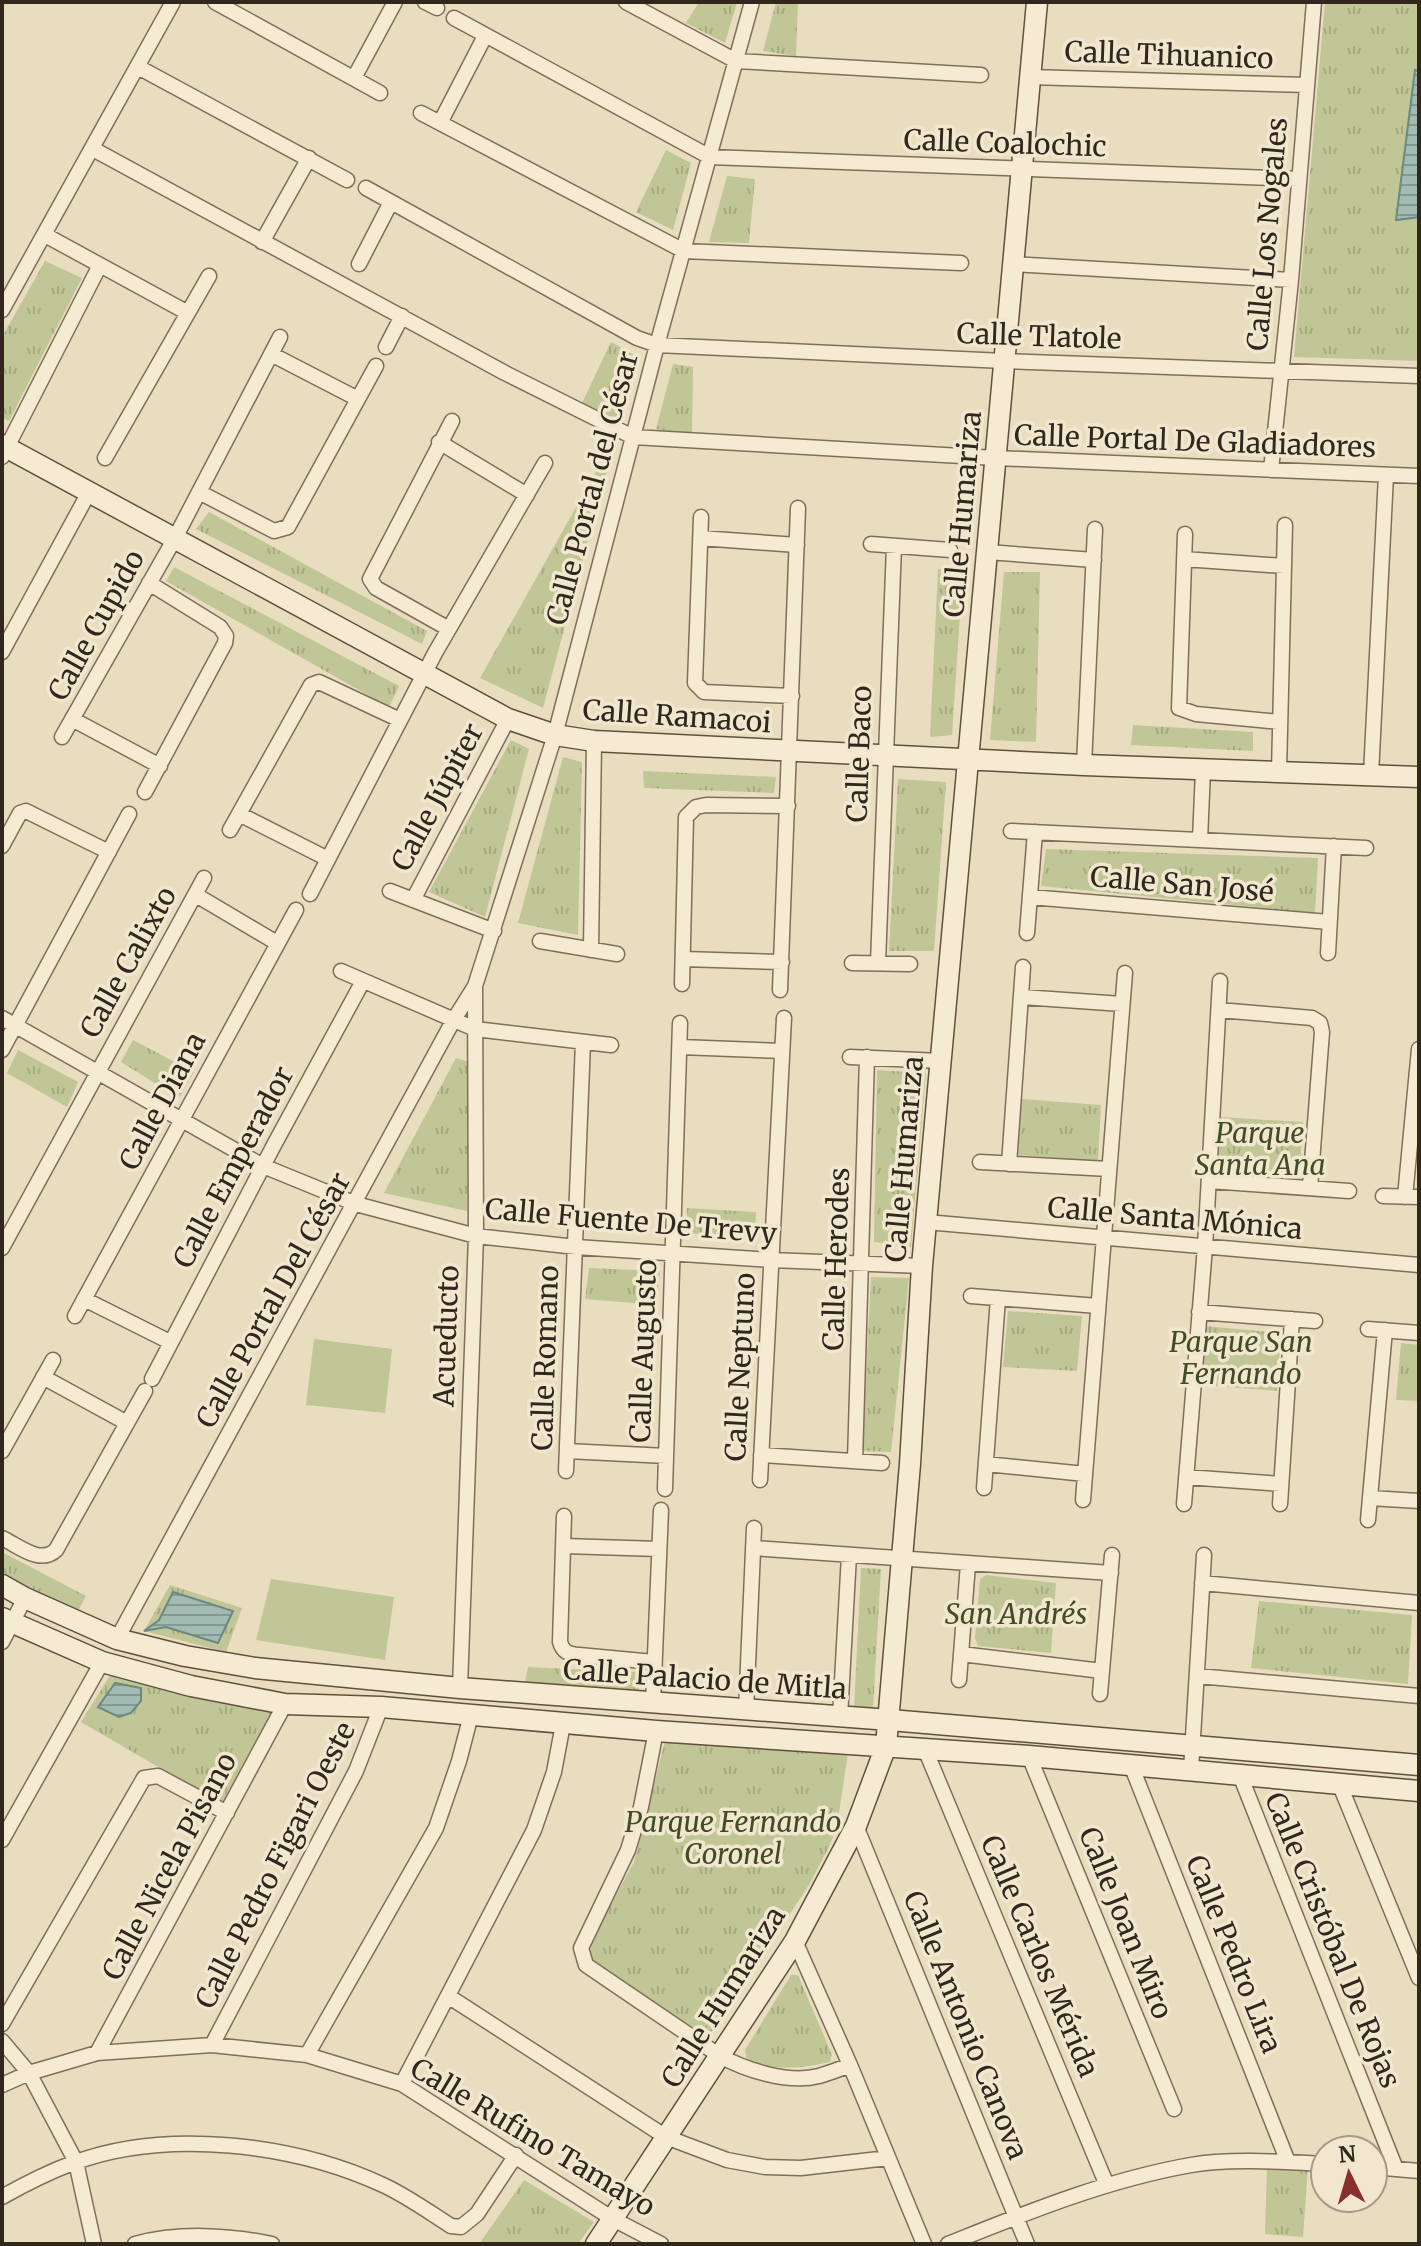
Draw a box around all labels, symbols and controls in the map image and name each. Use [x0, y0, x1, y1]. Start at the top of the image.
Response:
street label: Calle Tihuanico [1064, 33, 1274, 77]
street label: Calle Los Nogales [1239, 116, 1295, 352]
street label: Calle Coalochic [903, 121, 1107, 165]
street label: Calle Tlatole [956, 315, 1122, 357]
street label: Calle Portal del César [538, 347, 646, 629]
street label: Calle Humariza [935, 409, 989, 619]
street label: Calle Portal De Gladiadores [1013, 417, 1377, 465]
street label: Calle Cupido [40, 543, 152, 707]
street label: Calle Baco [839, 685, 879, 823]
street label: Calle Ramacoi [582, 691, 772, 741]
street label: Calle Júpiter [383, 717, 491, 877]
street label: Calle San José [1089, 858, 1275, 910]
street label: Calle Calixto [72, 880, 184, 1044]
street label: Calle Diana [111, 1026, 213, 1176]
street label: Calle Humariza [877, 1054, 931, 1264]
street label: Calle Emperador [165, 1060, 301, 1274]
park label: Parque Santa Ana [1194, 1115, 1326, 1183]
street label: Calle Portal Del César [188, 1166, 358, 1434]
street label: Calle Herodes [815, 1167, 857, 1351]
street label: Calle Santa Mónica [1046, 1189, 1304, 1247]
street label: Calle Fuente De Trevy [484, 1190, 779, 1252]
street label: Calle Augusto [622, 1259, 664, 1443]
street label: Acueducto [426, 1265, 466, 1408]
street label: Calle Romano [524, 1265, 566, 1451]
street label: Calle Neptuno [717, 1272, 763, 1462]
park label: Parque San Fernando [1169, 1324, 1313, 1392]
park label: San Andrés [945, 1596, 1087, 1632]
street label: Calle Palacio de Mitla [562, 1651, 848, 1707]
street label: Calle Pedro Figari Oeste [187, 1716, 363, 2014]
street label: Calle Nicela Pisano [94, 1746, 244, 1986]
street label: Calle Cristóbal De Rojas [1257, 1787, 1409, 2093]
park label: Parque Fernando Coronel [625, 1804, 841, 1872]
street label: Calle Joan Miro [1071, 1822, 1181, 2024]
street label: Calle Carlos Mérida [973, 1830, 1107, 2082]
street label: Calle Pedro Lira [1178, 1850, 1290, 2058]
street label: Calle Antonio Canova [896, 1886, 1036, 2164]
street label: Calle Humariza [653, 1900, 793, 2094]
street label: Calle Rufino Tamayo [404, 2050, 662, 2224]
north arrow [1309, 2134, 1389, 2214]
text: N [1337, 2139, 1358, 2169]

